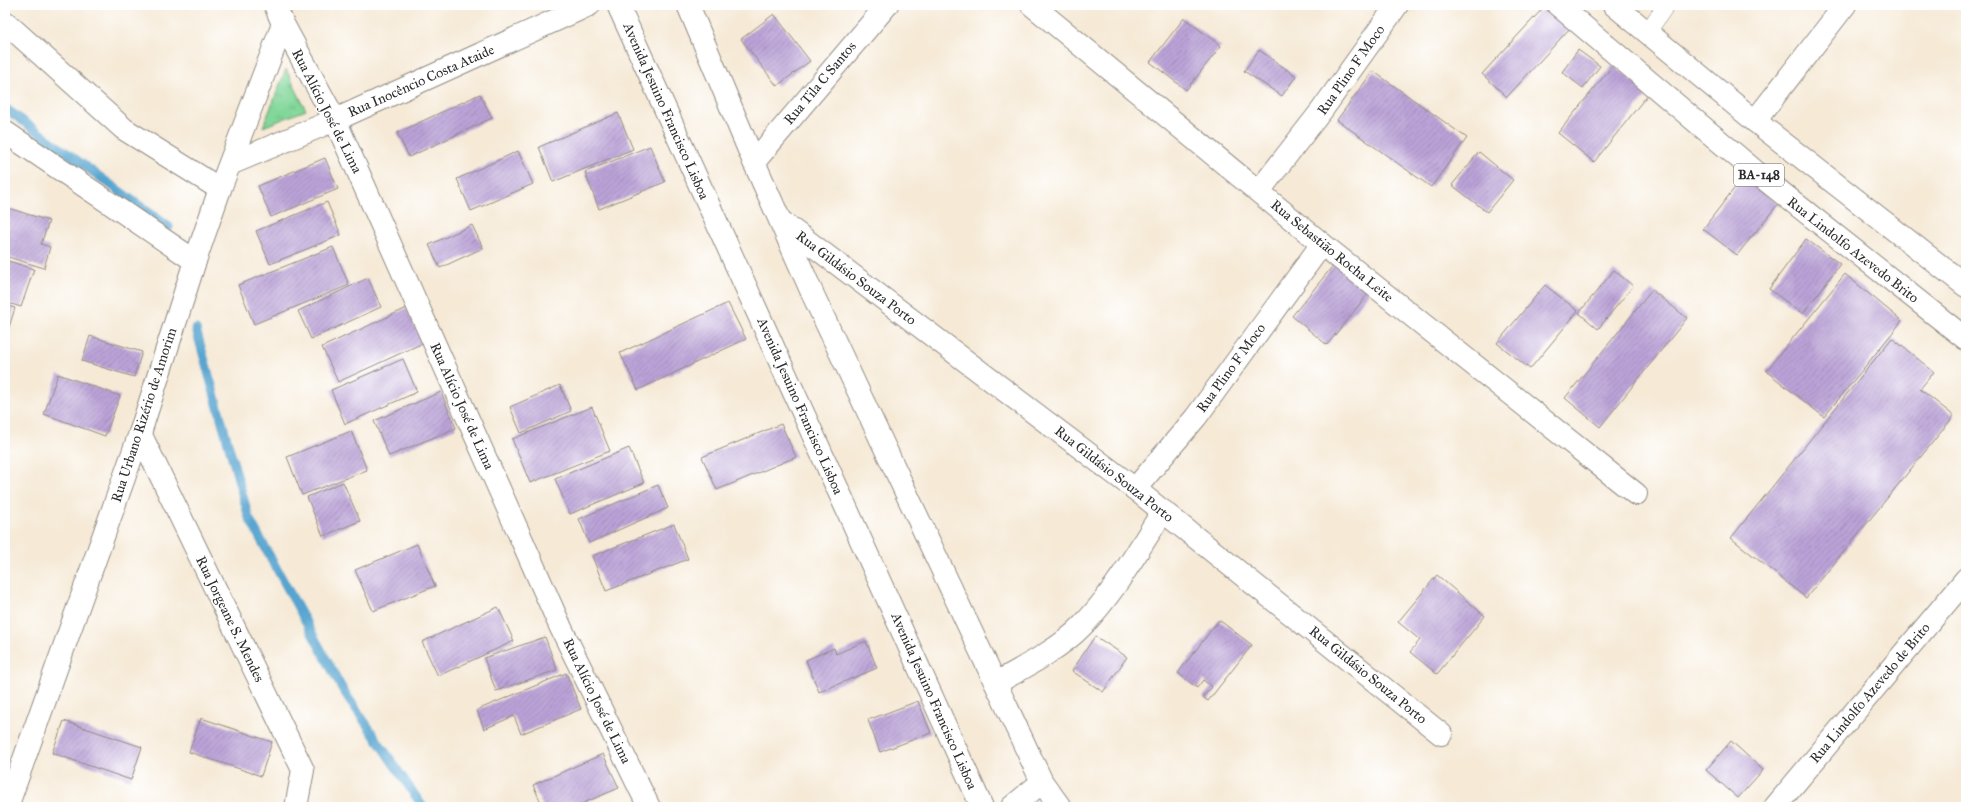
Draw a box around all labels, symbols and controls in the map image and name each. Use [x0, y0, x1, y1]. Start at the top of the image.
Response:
street label: Avenida Jesuino Francisco Lisboa [618, 19, 713, 202]
street label: Rua Plino F Moco [1314, 22, 1388, 118]
street label: Rua Tila C Santos [780, 38, 860, 128]
street label: Rua Inocêncio Costa Ataide [345, 41, 497, 121]
street label: Rua Alício José de Lima [287, 46, 366, 177]
road number: BA-148 [1734, 164, 1784, 186]
street label: Rua Lindolfo Azevedo Brito [1784, 193, 1922, 307]
street label: Rua Sebastião Rocha Leite [1267, 196, 1397, 306]
street label: Rua Gildásio Souza Porto [793, 227, 919, 329]
street label: Avenida Jesuino Francisco Lisboa [752, 314, 847, 497]
street label: Rua Plino F Moco [1193, 320, 1269, 416]
street label: Rua Urbano Rizério de Amorim [108, 325, 180, 505]
street label: Rua Alício José de Lima [425, 340, 498, 473]
street label: Rua Gildásio Souza Porto [1051, 422, 1177, 526]
street label: Rua Jorgeane S. Mendes [191, 553, 268, 685]
street label: Avenida Jesuino Francisco Lisboa [886, 609, 981, 792]
street label: Rua Lindolfo Azevedo de Brito [1806, 619, 1934, 767]
street label: Rua Gildásio Souza Porto [1306, 622, 1430, 728]
street label: Rua Alício José de Lima [558, 636, 635, 767]

